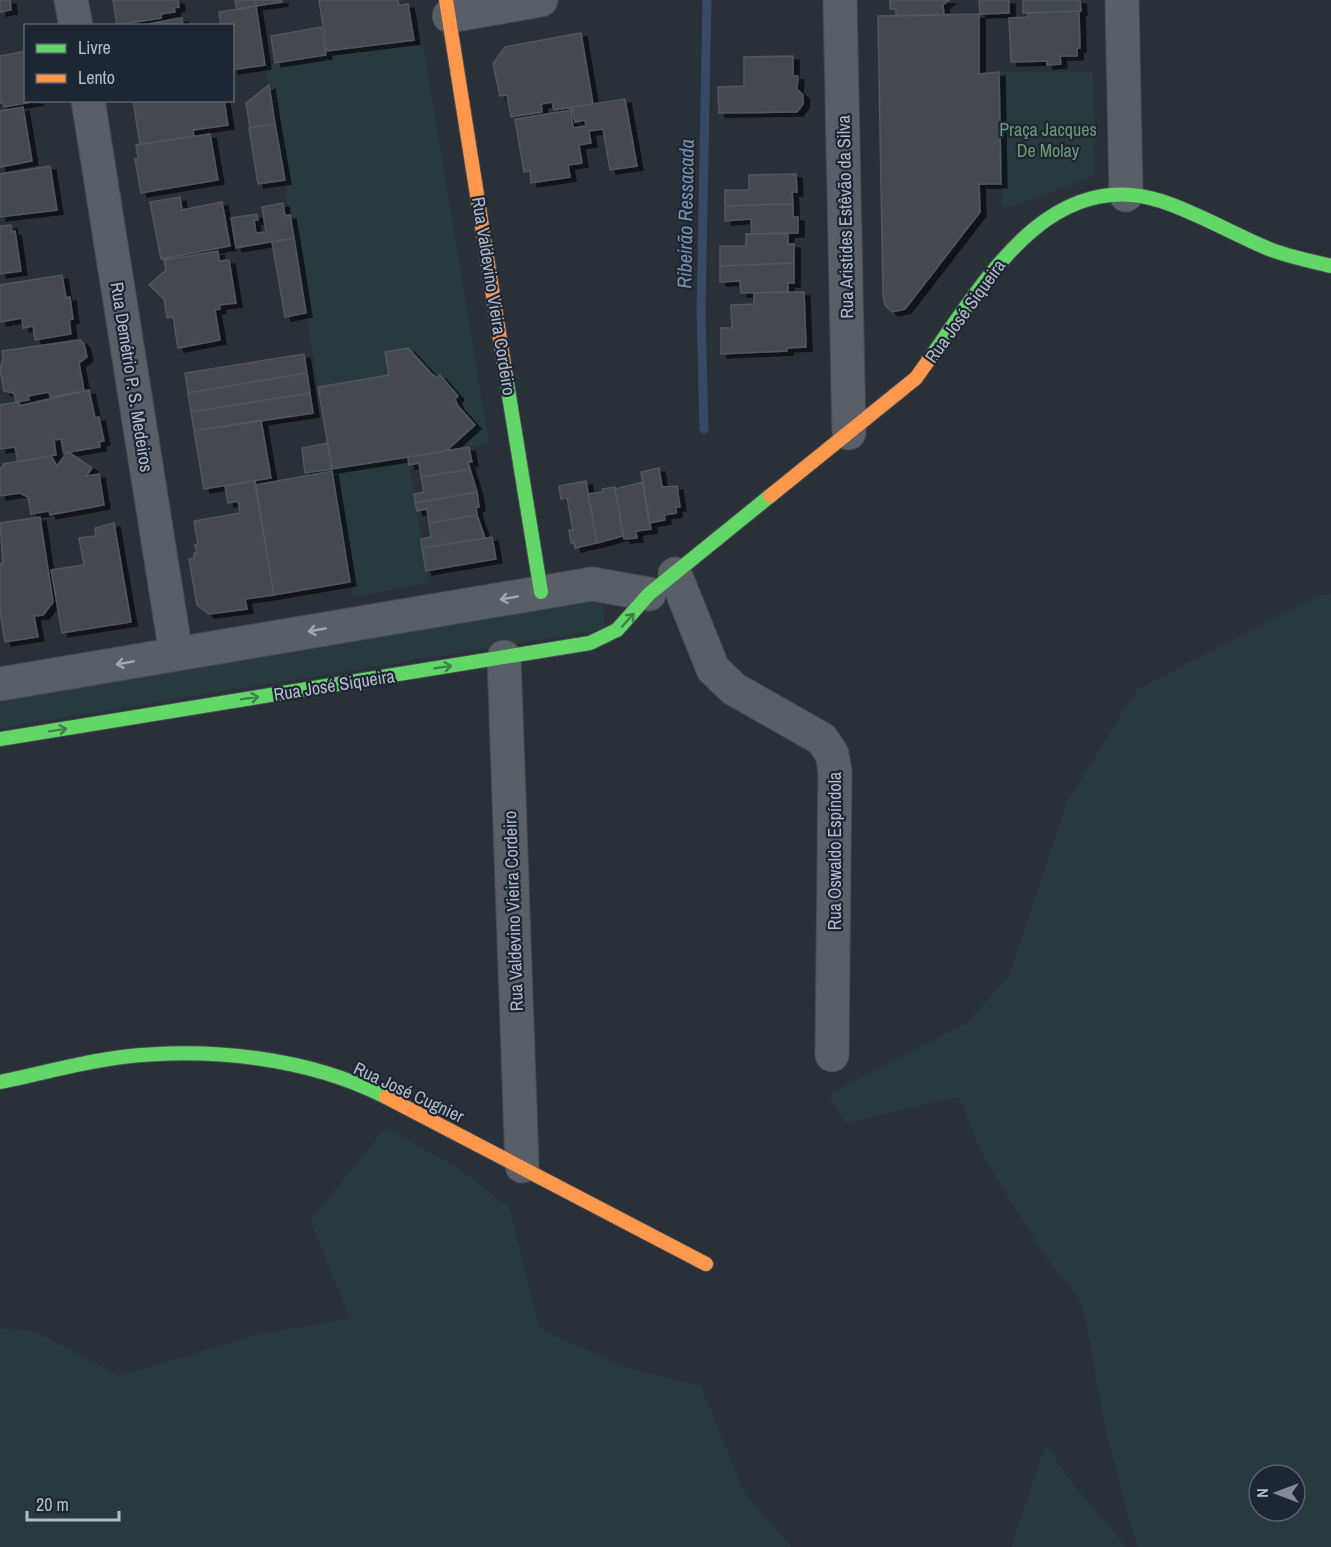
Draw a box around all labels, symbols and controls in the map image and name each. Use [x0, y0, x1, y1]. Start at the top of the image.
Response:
legend [24, 24, 234, 102]
text: Livre [78, 35, 111, 60]
text: Lento [78, 65, 115, 90]
street label: Rua Aristides Estêvão da Silva [831, 115, 859, 319]
park label: Praça Jacques De Molay [999, 117, 1097, 163]
water label: Ribeirão Ressacada [670, 139, 700, 289]
street label: Rua Valdevino Vieira Cordeiro [466, 195, 522, 397]
street label: Rua José Siqueira [919, 254, 1011, 368]
street label: Rua Demétrio P. S. Medeiros [105, 280, 159, 474]
one-way arrow [500, 593, 519, 604]
one-way arrow [621, 613, 635, 628]
one-way arrow [307, 625, 327, 636]
one-way arrow [115, 658, 135, 669]
one-way arrow [432, 661, 452, 672]
street label: Rua José Siqueira [272, 663, 396, 707]
one-way arrow [240, 693, 260, 704]
one-way arrow [47, 724, 67, 735]
street label: Rua Oswaldo Espíndola [822, 772, 847, 930]
street label: Rua Valdevino Vieira Cordeiro [497, 810, 529, 1012]
street label: Rua José Cugnier [350, 1056, 468, 1129]
north arrow [1247, 1463, 1307, 1523]
scale bar [27, 1484, 118, 1522]
text: N [1251, 1488, 1273, 1498]
text: 20 m [36, 1492, 69, 1517]

